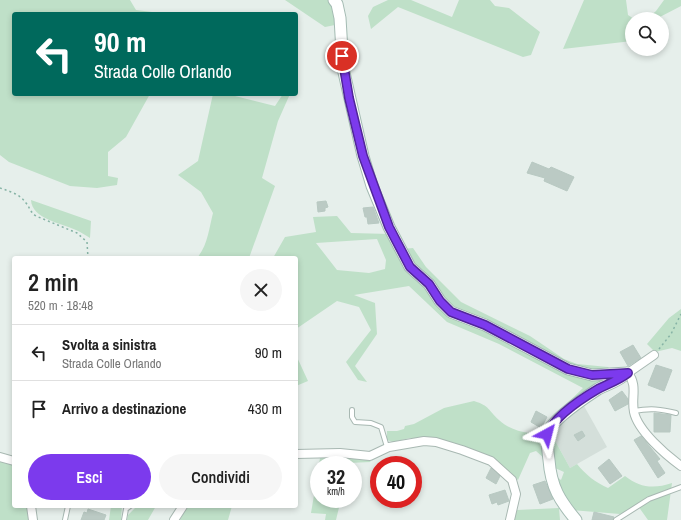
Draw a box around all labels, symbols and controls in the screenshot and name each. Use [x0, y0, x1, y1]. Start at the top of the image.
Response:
map controls [625, 12, 669, 56]
button: search [625, 12, 669, 56]
text: 90 m [94, 23, 146, 61]
icon: left [28, 28, 80, 80]
pin [325, 39, 359, 73]
icon: arrive [331, 45, 353, 67]
text: Strada Colle Orlando [94, 59, 232, 84]
text: 2 min [28, 266, 79, 298]
button: close [240, 269, 282, 311]
text: 520 m · 18:48 [28, 297, 93, 314]
text: Svolta a sinistra [62, 334, 156, 355]
icon: left [28, 342, 50, 364]
text: 90 m [255, 342, 282, 363]
text: Strada Colle Orlando [62, 355, 162, 372]
icon: arrive [28, 398, 50, 420]
text: Arrivo a destinazione [62, 398, 186, 419]
text: 430 m [248, 398, 282, 419]
position arrow [526, 413, 568, 455]
button: Esci [28, 454, 151, 500]
button: Condividi [159, 454, 282, 500]
speed limit sign: 40 [370, 456, 422, 508]
text: 32 [327, 463, 345, 490]
text: km/h [327, 485, 345, 498]

